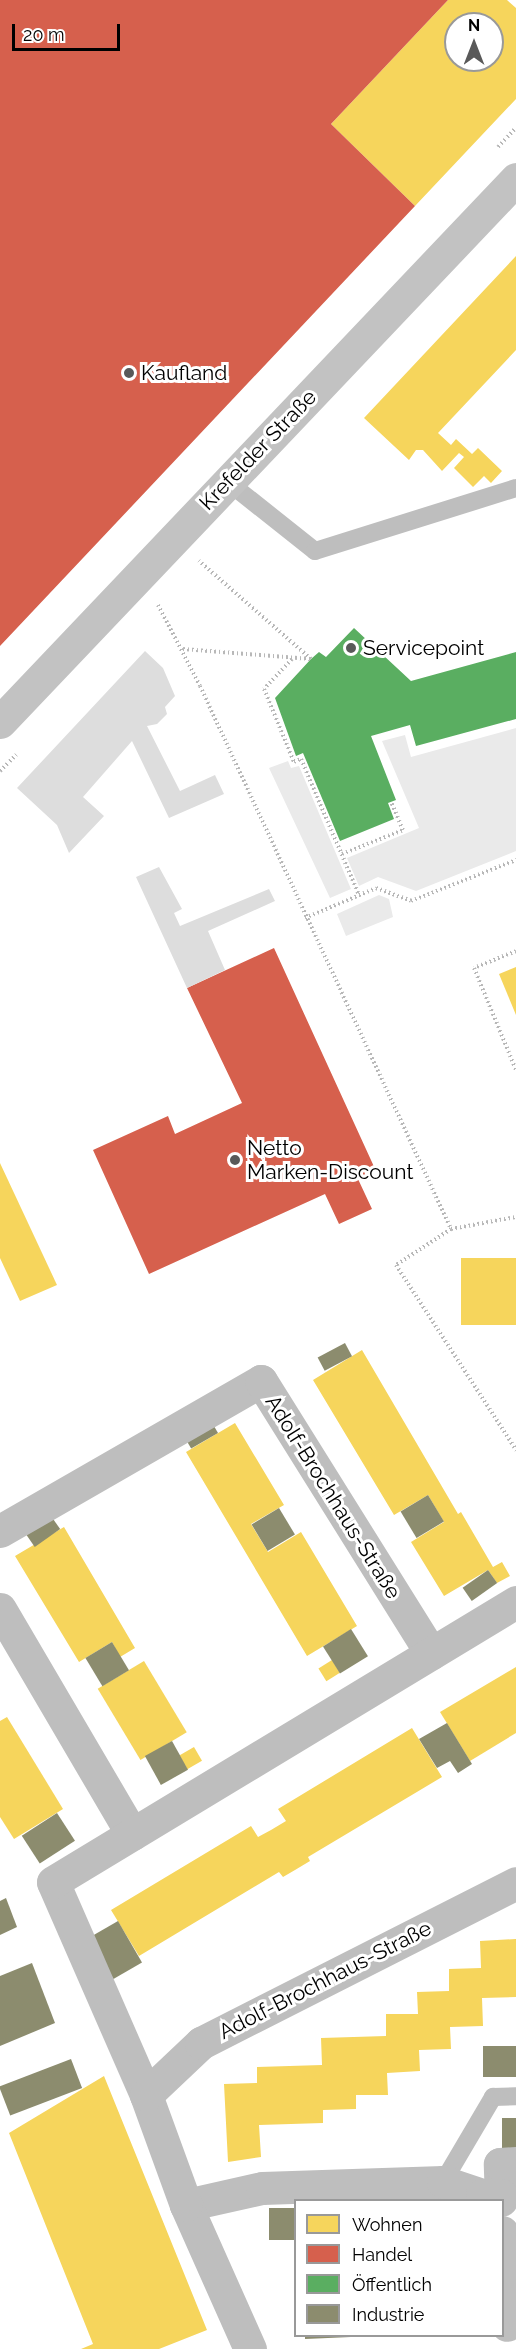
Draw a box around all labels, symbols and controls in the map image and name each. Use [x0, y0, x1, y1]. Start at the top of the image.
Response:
scale bar [15, 12, 123, 50]
north arrow [444, 12, 504, 72]
text: N [468, 16, 480, 35]
text: 20 m [23, 24, 65, 45]
place label: Kaufland [141, 360, 227, 386]
marker: Kaufland [122, 366, 136, 380]
street label: Krefelder Straße [194, 385, 322, 515]
place label: Servicepoint [363, 635, 484, 661]
marker: Servicepoint [344, 641, 358, 655]
place label: Netto Marken-Discount [247, 1135, 413, 1185]
marker: Netto Marken-Discount [228, 1153, 242, 1167]
street label: Adolf-Brochhaus-Straße [260, 1391, 406, 1603]
street label: Adolf-Brochhaus-Straße [215, 1915, 435, 2045]
legend [294, 2199, 504, 2337]
text: Wohnen [352, 2214, 422, 2235]
text: Handel [352, 2244, 412, 2265]
text: Öffentlich [352, 2274, 432, 2295]
text: Industrie [352, 2304, 424, 2325]

